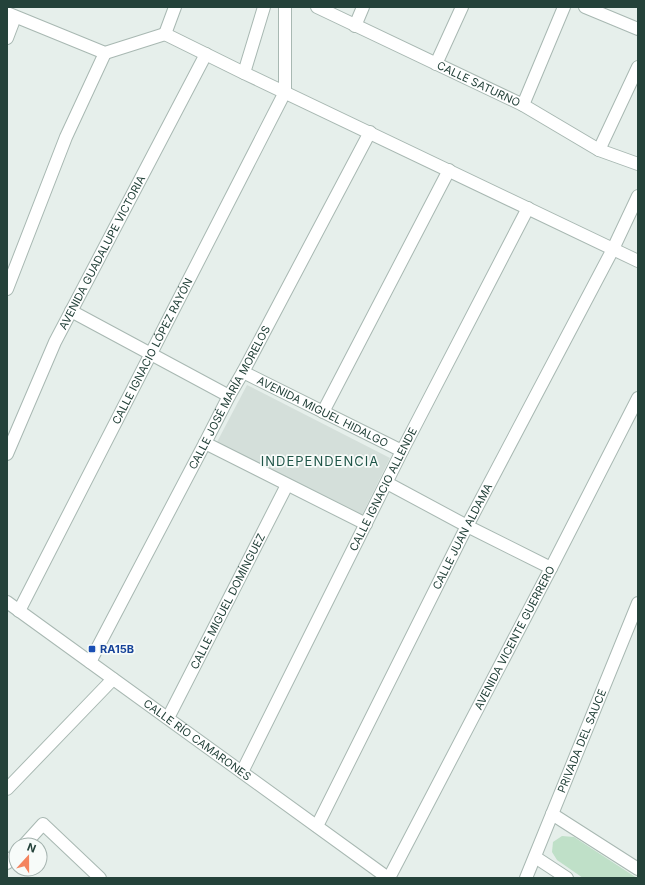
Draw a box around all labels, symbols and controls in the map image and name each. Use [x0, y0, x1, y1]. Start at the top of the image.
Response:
street label: CALLE SATURNO [435, 58, 522, 110]
street label: AVENIDA GUADALUPE VICTORIA [56, 173, 148, 332]
street label: CALLE IGNACIO LÓPEZ RAYÓN [109, 276, 195, 427]
street label: CALLE JOSÉ MARÍA MORELOS [185, 323, 273, 472]
street label: AVENIDA MIGUEL HIDALGO [255, 373, 391, 450]
street label: CALLE IGNACIO ALLENDE [346, 425, 420, 553]
district label: INDEPENDENCIA [261, 453, 379, 469]
street label: CALLE JUAN ALDAMA [429, 481, 495, 592]
street label: CALLE MIGUEL DOMÍNGUEZ [187, 531, 268, 671]
street label: AVENIDA VICENTE GUERRERO [471, 564, 558, 712]
place label: RA15B [100, 642, 134, 656]
marker: RA15B [87, 644, 97, 654]
street label: PRIVADA DEL SAUCE [554, 687, 609, 795]
street label: CALLE RÍO CAMARONES [141, 696, 254, 784]
north arrow [8, 837, 48, 877]
text: N [25, 840, 38, 856]

